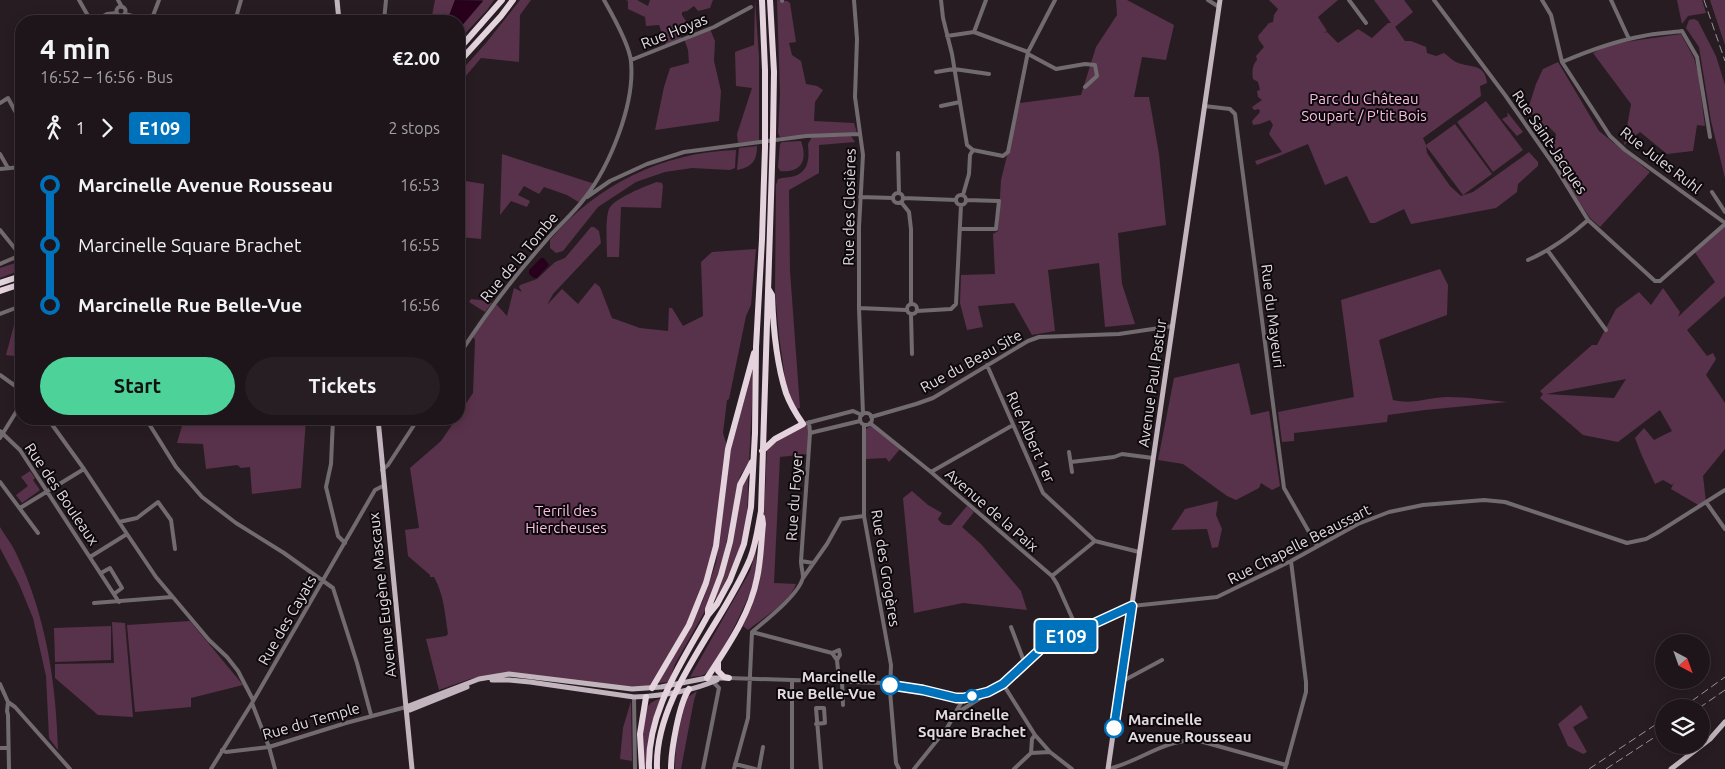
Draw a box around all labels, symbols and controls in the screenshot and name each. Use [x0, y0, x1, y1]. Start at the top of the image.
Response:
street label: Rue Hoyas [638, 10, 710, 52]
text: 4 min [40, 33, 111, 64]
text: €2.00 [392, 47, 440, 69]
text: 16:52 – 16:56 · Bus [40, 68, 173, 86]
street label: Rue Saint-Jacques [1509, 87, 1591, 197]
park label: Parc du Château Soupart / P'tit Bois [1301, 90, 1427, 124]
icon: walk [40, 114, 68, 142]
icon: forward [93, 114, 121, 142]
text: E109 [139, 118, 180, 138]
text: 1 [76, 119, 85, 137]
text: 2 stops [388, 119, 440, 137]
street label: Rue Jules Ruhl [1617, 123, 1705, 197]
street label: Rue des Closières [839, 148, 859, 266]
text: Marcinelle Avenue Rousseau [78, 174, 333, 196]
text: 16:53 [400, 176, 440, 194]
street label: Rue de la Tombe [477, 209, 561, 305]
text: Marcinelle Square Brachet [78, 234, 301, 256]
text: 16:55 [400, 236, 440, 254]
street label: Rue du Mayeuri [1258, 263, 1288, 369]
text: Marcinelle Rue Belle-Vue [78, 294, 302, 316]
text: 16:56 [400, 296, 440, 314]
street label: Avenue Paul Pastur [1135, 317, 1169, 448]
street label: Rue du Beau Site [917, 326, 1025, 396]
button: Start [40, 357, 235, 415]
button: Tickets [245, 357, 440, 415]
street label: Rue Albert 1er [1003, 389, 1059, 485]
street label: Rue des Bouleaux [22, 440, 103, 549]
street label: Rue du Foyer [782, 452, 806, 542]
street label: Avenue de la Paix [942, 465, 1042, 555]
street label: Rue Chapelle Beaussart [1225, 500, 1373, 587]
park label: Terril des Hiercheuses [525, 502, 607, 536]
street label: Rue des Grogères [868, 508, 904, 628]
street label: Avenue Eugène Mascaux [365, 511, 399, 678]
street label: Rue des Cayats [254, 572, 320, 668]
line badge: E109 [1031, 620, 1101, 652]
text: E109 [1045, 626, 1087, 646]
north arrow [1655, 634, 1710, 689]
map controls [1655, 634, 1710, 754]
place label: Marcinelle Rue Belle-Vue [777, 668, 876, 702]
marker: Marcinelle Rue Belle-Vue [880, 675, 900, 695]
marker: Marcinelle Square Brachet [965, 689, 979, 703]
street label: Rue du Temple [260, 699, 362, 743]
button: layers [1655, 699, 1710, 754]
place label: Marcinelle Square Brachet [918, 706, 1027, 740]
place label: Marcinelle Avenue Rousseau [1128, 711, 1251, 745]
marker: Marcinelle Avenue Rousseau [1104, 718, 1124, 738]

